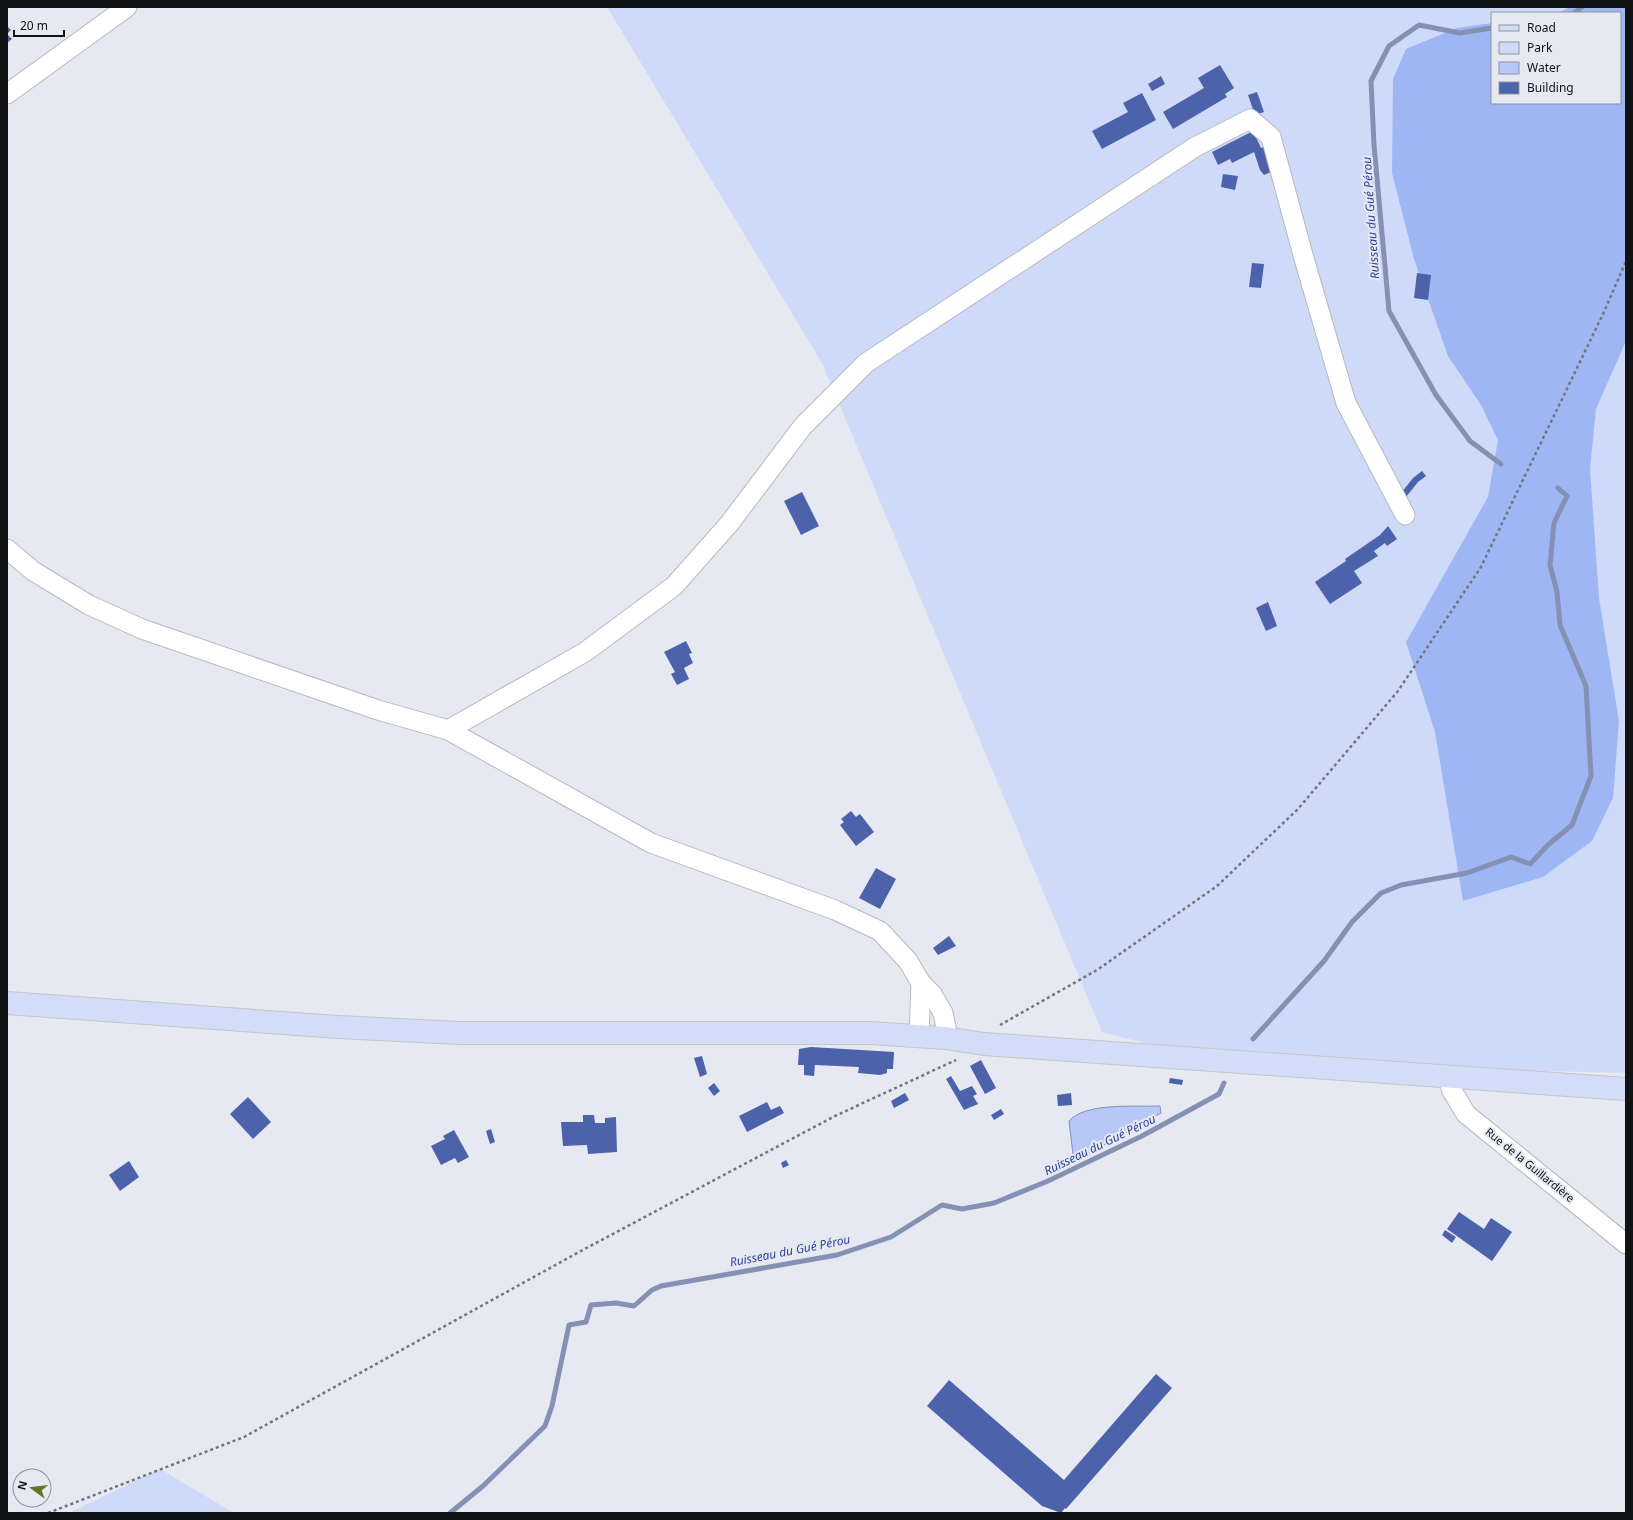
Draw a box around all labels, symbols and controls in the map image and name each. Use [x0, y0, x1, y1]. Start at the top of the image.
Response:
scale bar [14, 12, 64, 38]
legend [1491, 12, 1621, 104]
text: 20 m [20, 17, 48, 34]
text: Road [1527, 19, 1556, 36]
text: Park [1527, 39, 1553, 56]
text: Water [1527, 59, 1561, 76]
text: Building [1527, 79, 1574, 96]
water label: Ruisseau du Gué Pérou [1358, 156, 1383, 280]
water label: Ruisseau du Gué Pérou [1041, 1110, 1159, 1179]
street label: Rue de la Guillardière [1483, 1124, 1578, 1205]
water label: Ruisseau du Gué Pérou [728, 1230, 852, 1271]
north arrow [12, 1468, 52, 1508]
text: N [13, 1479, 30, 1492]

